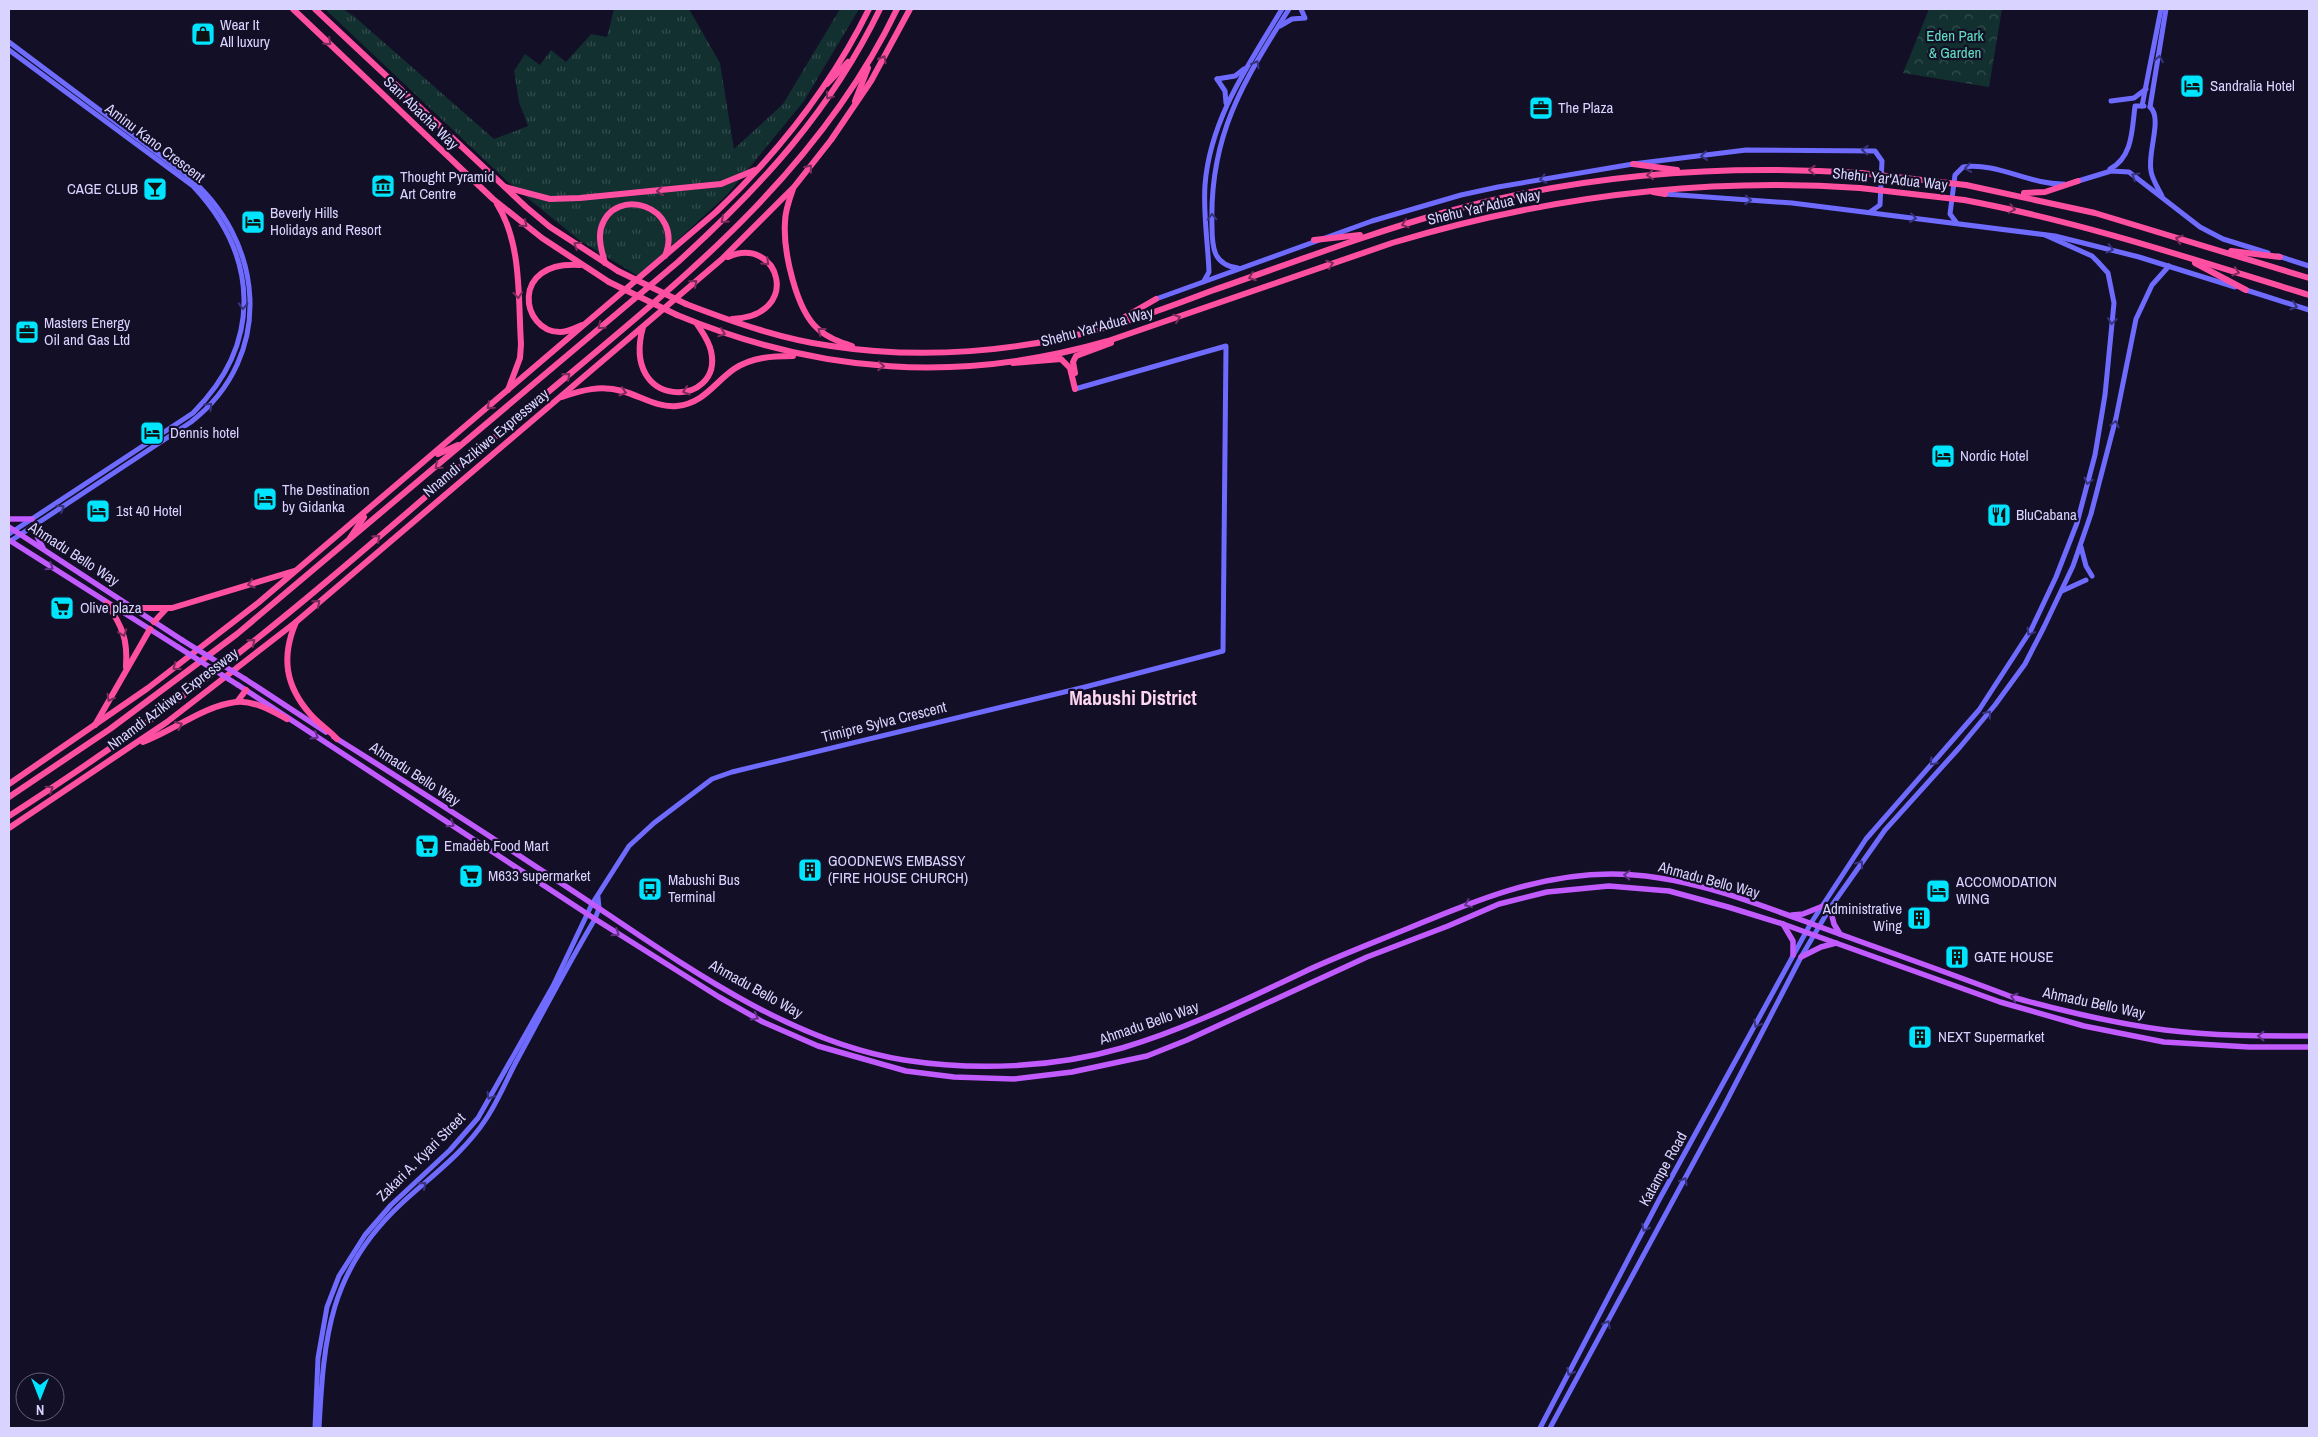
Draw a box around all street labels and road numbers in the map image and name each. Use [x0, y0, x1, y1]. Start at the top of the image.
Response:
street label: Sani Abacha Way [379, 71, 464, 155]
street label: Aminu Kano Crescent [100, 97, 210, 188]
street label: Shehu Yar'Adua Way [1831, 162, 1950, 195]
street label: Shehu Yar'Adua Way [1425, 183, 1543, 230]
street label: Shehu Yar'Adua Way [1038, 301, 1156, 352]
street label: Nnamdi Azikiwe Expressway [418, 383, 554, 502]
street label: Ahmadu Bello Way [24, 516, 124, 591]
street label: Nnamdi Azikiwe Expressway [103, 642, 243, 755]
street label: Timipre Sylva Crescent [819, 696, 949, 747]
street label: Ahmadu Bello Way [365, 736, 465, 811]
street label: Ahmadu Bello Way [1655, 856, 1763, 903]
street label: Ahmadu Bello Way [705, 954, 808, 1023]
street label: Ahmadu Bello Way [2040, 981, 2148, 1024]
street label: Ahmadu Bello Way [1095, 995, 1202, 1050]
street label: Zakari A. Kyari Street [372, 1107, 470, 1206]
street label: Katampe Road [1633, 1128, 1692, 1210]

